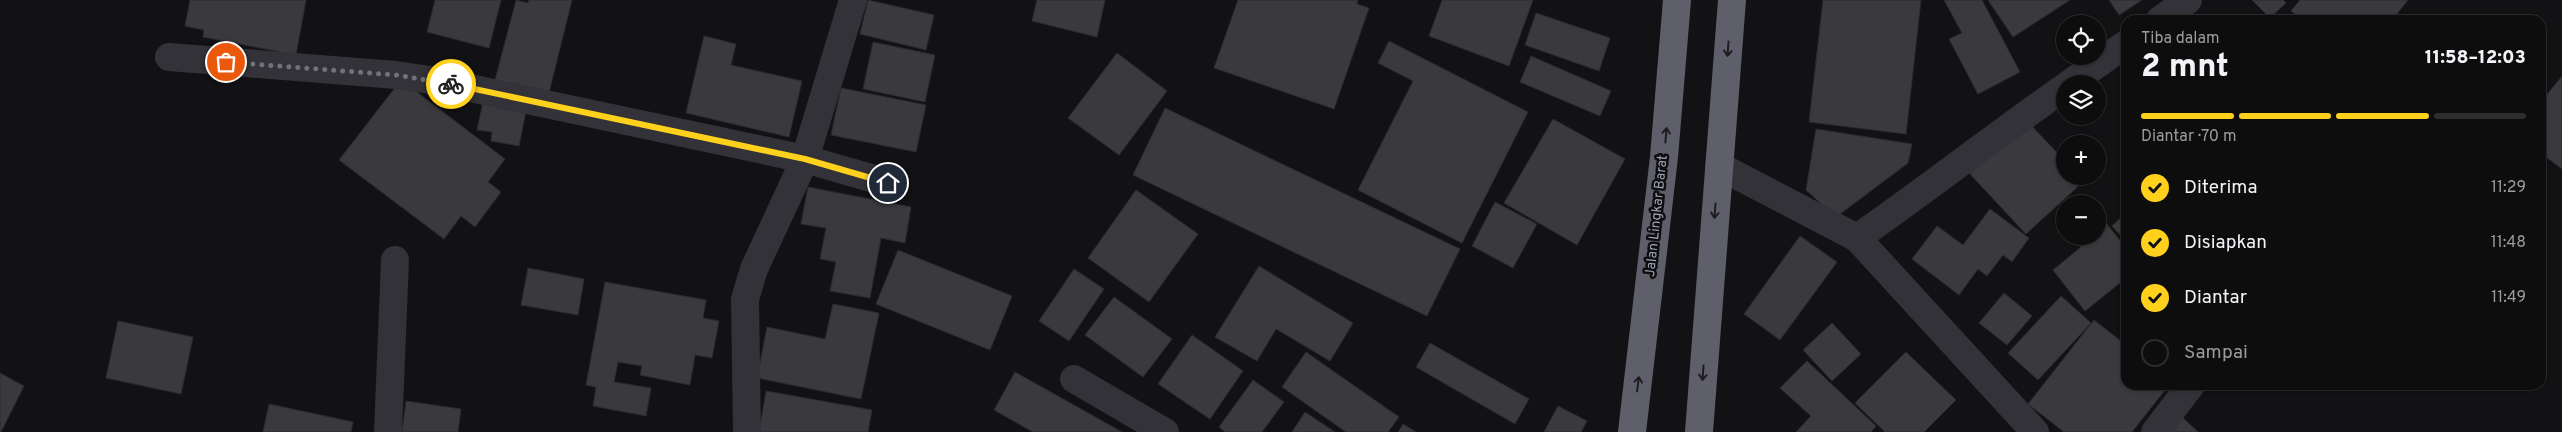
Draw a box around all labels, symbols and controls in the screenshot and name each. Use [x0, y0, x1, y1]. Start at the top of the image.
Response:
map controls [2056, 15, 2106, 245]
button: locate [2056, 15, 2106, 65]
text: Tiba dalam [2141, 29, 2220, 49]
one-way arrow [1723, 40, 1732, 56]
pin [205, 41, 247, 83]
text: 11:58–12:03 [2425, 46, 2526, 70]
icon: bag [212, 48, 240, 76]
text: 2 mnt [2141, 48, 2229, 88]
courier [426, 59, 476, 109]
icon: bike [437, 70, 465, 98]
button: layers [2056, 75, 2106, 125]
one-way arrow [1661, 127, 1670, 143]
text: Diantar · 70 m [2141, 127, 2236, 147]
button: + [2056, 135, 2106, 185]
street label: Jalan Lingkar Barat [1642, 154, 1672, 278]
pin [867, 162, 909, 204]
icon: home [874, 169, 902, 197]
icon: check [2141, 174, 2169, 202]
text: Diterima [2184, 176, 2258, 200]
text: 11:29 [2491, 178, 2526, 198]
button: − [2056, 195, 2106, 245]
one-way arrow [1711, 202, 1720, 218]
icon: check [2141, 229, 2169, 257]
text: Disiapkan [2184, 231, 2267, 255]
text: 11:48 [2491, 233, 2526, 253]
icon: check [2141, 284, 2169, 312]
text: Diantar [2184, 286, 2247, 310]
text: 11:49 [2491, 288, 2526, 308]
text: Sampai [2184, 341, 2248, 365]
one-way arrow [1699, 364, 1708, 380]
one-way arrow [1633, 376, 1643, 392]

